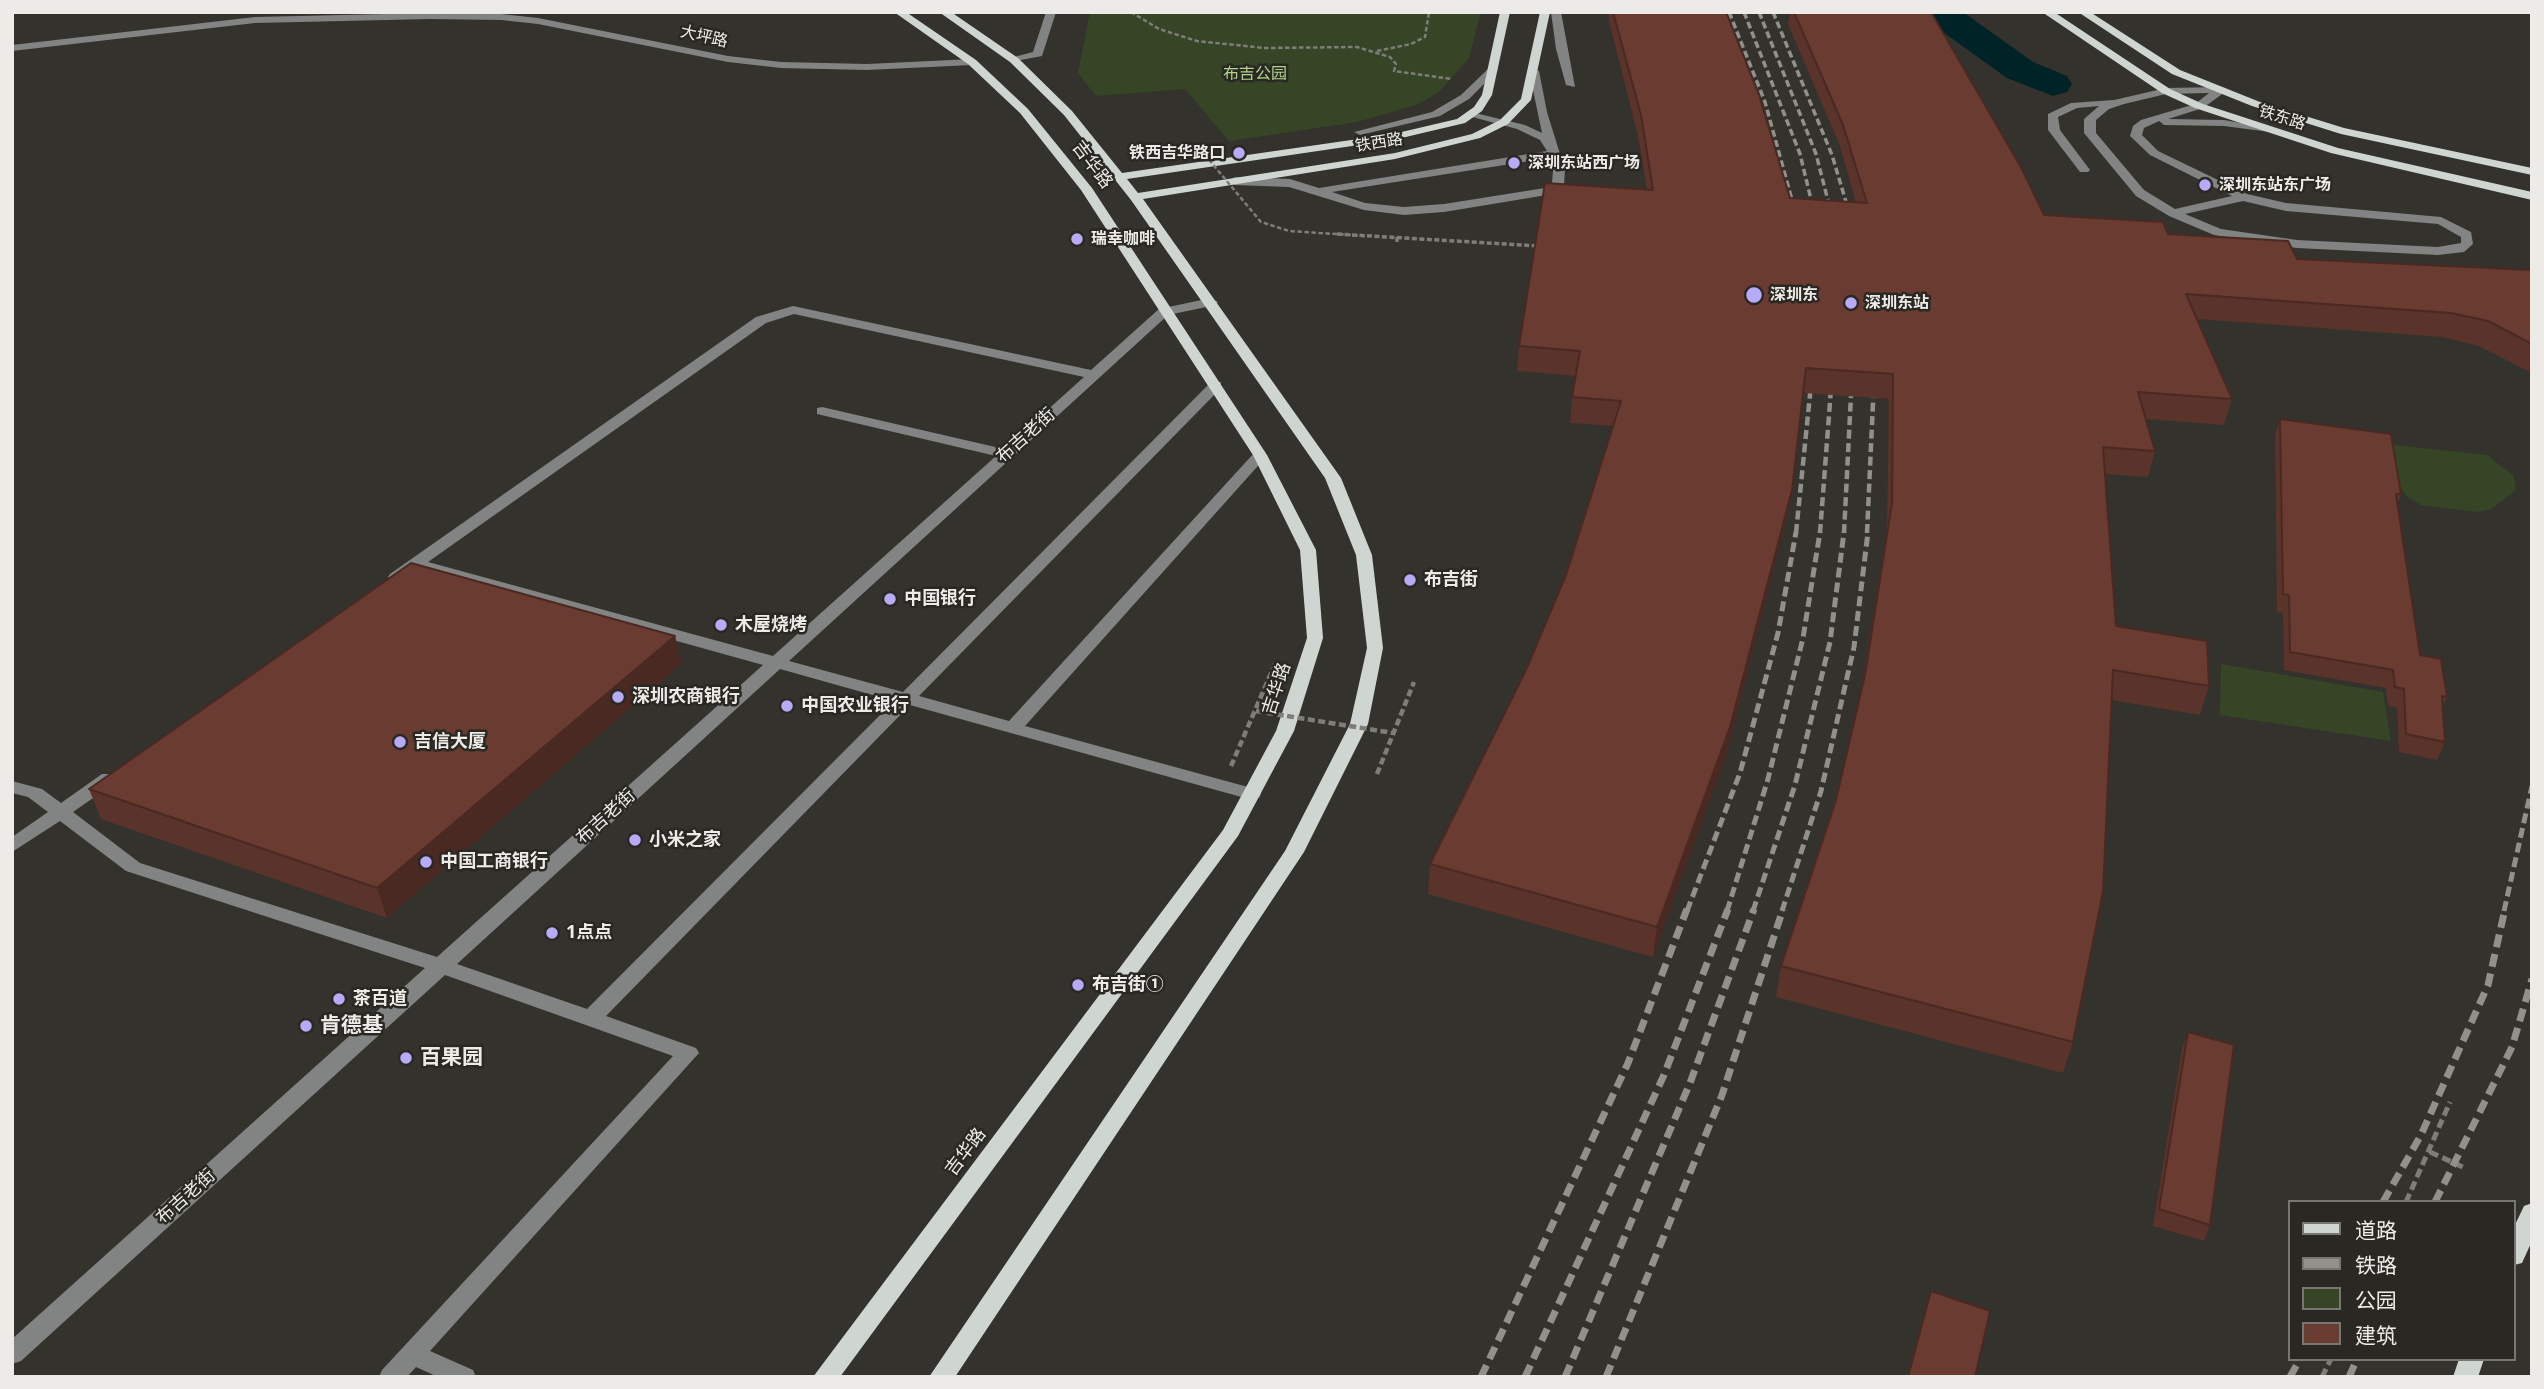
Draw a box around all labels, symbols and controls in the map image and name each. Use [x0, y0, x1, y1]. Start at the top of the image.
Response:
street label: 大坪路 [678, 22, 730, 52]
park label: 布吉公园 [1223, 64, 1287, 84]
street label: 铁东路 [2256, 101, 2308, 135]
street label: 铁西路 [1354, 130, 1404, 156]
street label: 吉华路 [1067, 137, 1117, 193]
place label: 铁西吉华路口 [1129, 143, 1225, 163]
marker: 铁西吉华路口 [1231, 145, 1247, 161]
place label: 深圳东站西广场 [1528, 153, 1640, 173]
marker: 深圳东站西广场 [1506, 155, 1522, 171]
place label: 深圳东站东广场 [2219, 175, 2331, 195]
marker: 深圳东站东广场 [2197, 177, 2213, 193]
place label: 瑞幸咖啡 [1091, 229, 1155, 249]
marker: 瑞幸咖啡 [1069, 231, 1085, 247]
marker: 深圳东 [1744, 285, 1764, 305]
place label: 深圳东 [1770, 285, 1818, 305]
place label: 深圳东站 [1865, 293, 1929, 313]
marker: 深圳东站 [1843, 295, 1859, 311]
street label: 布吉老街 [992, 404, 1060, 468]
place label: 布吉街 [1424, 569, 1478, 591]
marker: 布吉街 [1402, 572, 1418, 588]
place label: 中国银行 [904, 588, 976, 610]
marker: 中国银行 [882, 591, 898, 607]
place label: 木屋烧烤 [735, 614, 807, 636]
marker: 木屋烧烤 [713, 617, 729, 633]
street label: 吉华路 [1258, 660, 1296, 718]
place label: 深圳农商银行 [632, 686, 740, 708]
marker: 深圳农商银行 [610, 689, 626, 705]
place label: 中国农业银行 [801, 695, 909, 717]
marker: 中国农业银行 [779, 698, 795, 714]
place label: 吉信大厦 [414, 731, 486, 753]
marker: 吉信大厦 [392, 734, 408, 750]
street label: 布吉老街 [572, 785, 640, 849]
place label: 小米之家 [649, 829, 721, 851]
marker: 小米之家 [627, 832, 643, 848]
place label: 中国工商银行 [440, 851, 548, 873]
marker: 中国工商银行 [418, 854, 434, 870]
place label: 1点点 [566, 922, 612, 944]
marker: 1点点 [544, 925, 560, 941]
place label: 布吉街① [1092, 974, 1164, 996]
marker: 布吉街① [1070, 977, 1086, 993]
place label: 茶百道 [353, 988, 407, 1010]
marker: 茶百道 [331, 991, 347, 1007]
place label: 肯德基 [320, 1013, 383, 1039]
marker: 肯德基 [298, 1018, 314, 1034]
place label: 百果园 [420, 1045, 483, 1071]
marker: 百果园 [398, 1050, 414, 1066]
street label: 吉华路 [941, 1124, 991, 1180]
street label: 布吉老街 [152, 1165, 220, 1229]
legend [2288, 1200, 2516, 1361]
text: 道路 [2355, 1216, 2397, 1244]
text: 铁路 [2355, 1251, 2397, 1279]
text: 公园 [2355, 1286, 2397, 1314]
text: 建筑 [2355, 1321, 2397, 1349]

